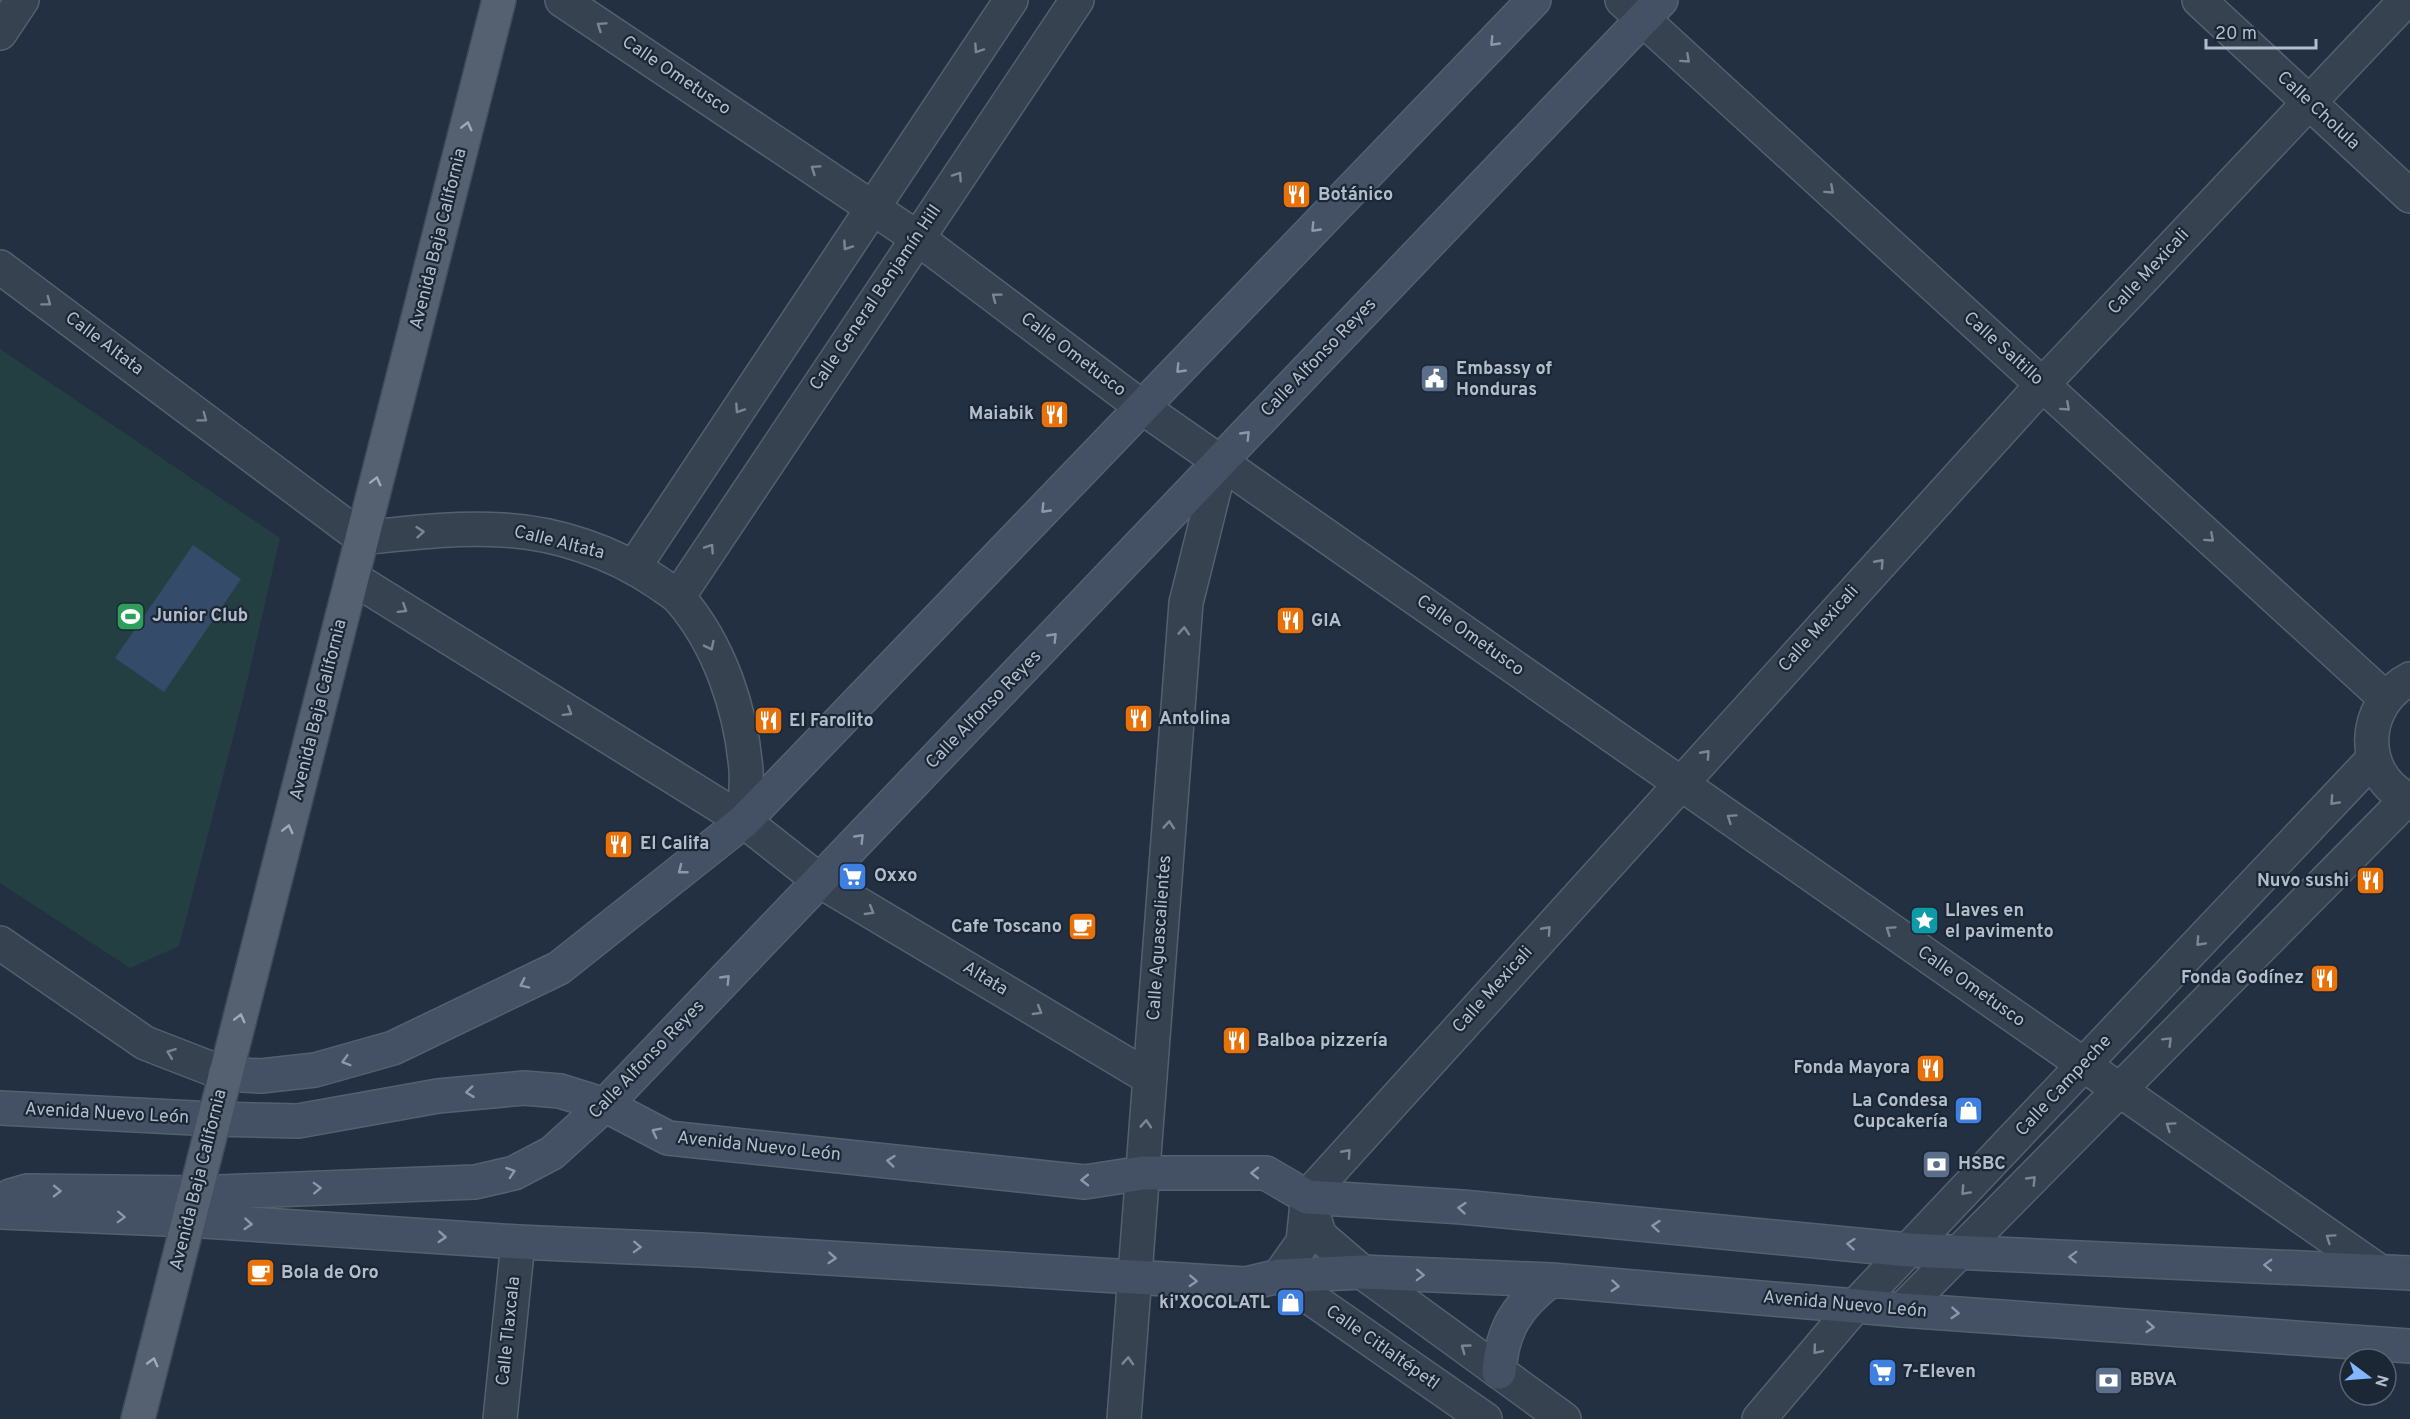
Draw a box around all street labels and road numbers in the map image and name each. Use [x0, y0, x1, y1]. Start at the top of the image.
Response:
street label: Calle Ometusco [617, 31, 735, 121]
street label: Calle Cholula [2272, 67, 2364, 155]
street label: Avenida Baja California [405, 146, 473, 332]
street label: Calle General Benjamín Hill [805, 201, 947, 395]
street label: Calle Mexicali [2103, 224, 2195, 320]
street label: Calle Alfonso Reyes [1256, 294, 1382, 422]
street label: Calle Altata [60, 307, 148, 381]
street label: Calle Saltillo [1958, 307, 2048, 391]
street label: Calle Ometusco [1016, 308, 1130, 402]
street label: Calle Altata [511, 521, 607, 565]
street label: Calle Mexicali [1774, 581, 1864, 677]
street label: Calle Ometusco [1412, 590, 1528, 682]
street label: Avenida Baja California [285, 617, 353, 803]
street label: Calle Alfonso Reyes [921, 646, 1047, 774]
street label: Calle Aguascalientes [1143, 855, 1177, 1021]
street label: Calle Ometusco [1913, 941, 2029, 1033]
street label: Calle Mexicali [1448, 942, 1538, 1038]
street label: Altata [958, 957, 1012, 1001]
street label: Calle Alfonso Reyes [584, 996, 710, 1124]
street label: Calle Campeche [2011, 1030, 2117, 1142]
street label: Avenida Baja California [165, 1087, 233, 1273]
street label: Avenida Nuevo León [24, 1098, 190, 1130]
street label: Avenida Nuevo León [676, 1127, 842, 1167]
street label: Calle Tlaxcala [492, 1275, 526, 1387]
street label: Avenida Nuevo León [1762, 1286, 1928, 1324]
street label: Calle Citlaltépetl [1321, 1300, 1443, 1396]

